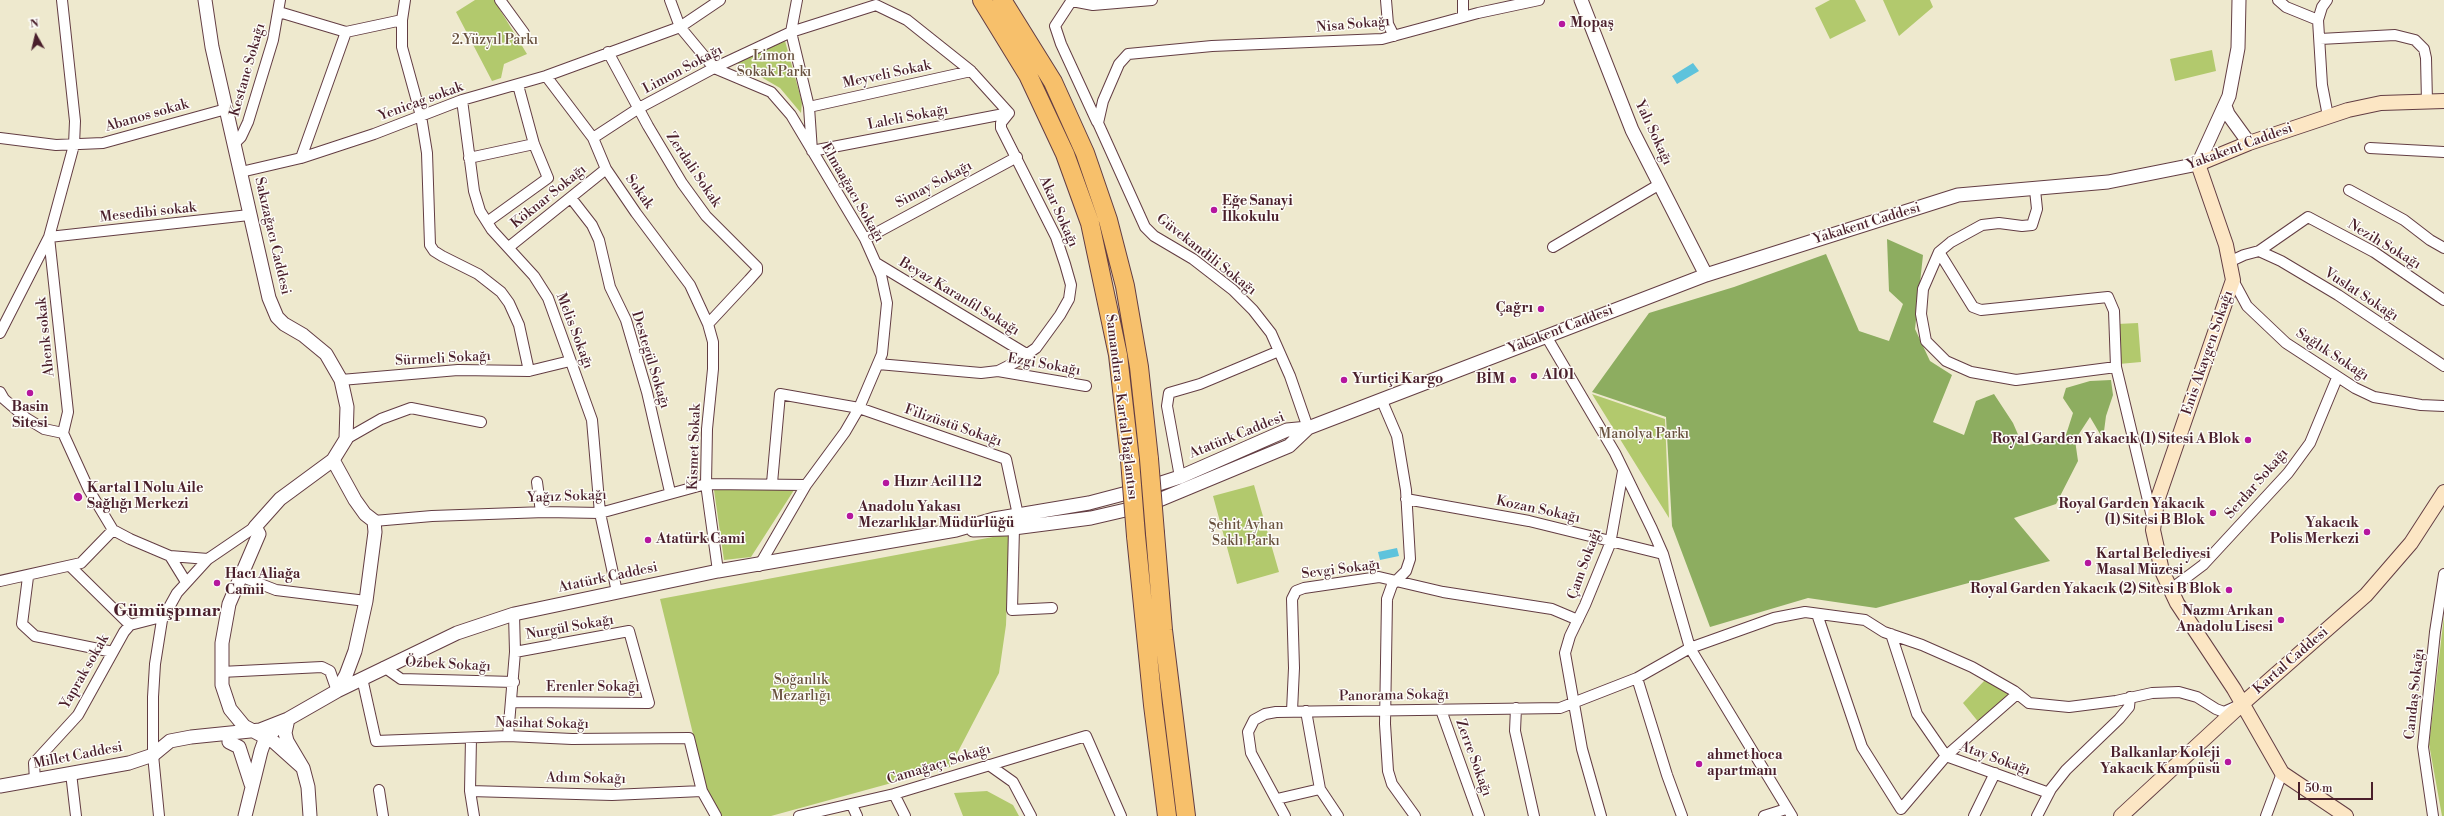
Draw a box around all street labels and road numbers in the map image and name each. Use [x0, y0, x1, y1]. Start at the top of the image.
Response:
street label: Nisa Sokağı [1316, 13, 1390, 37]
street label: Kestane Sokağı [227, 21, 269, 119]
street label: Limon Sokağı [640, 42, 726, 98]
street label: Meyveli Sokak [841, 57, 933, 93]
street label: Yenicag sokak [376, 79, 466, 125]
street label: Abanos sokak [103, 96, 191, 136]
street label: Yalı Sokağı [1631, 98, 1675, 168]
street label: Laleli Sokağı [866, 102, 950, 134]
street label: Yakakent Caddesi [2185, 120, 2295, 174]
street label: Zerdali Sokak [662, 129, 724, 211]
street label: Elmaağacı Sokağı [817, 140, 887, 246]
street label: Simay Sokağı [893, 158, 975, 212]
street label: Köknar Sokağı [508, 161, 590, 233]
street label: Sokak [621, 172, 657, 212]
street label: Akar Sokağı [1035, 174, 1081, 250]
street label: Sakızağacı Caddesi [250, 176, 294, 296]
street label: Mesedibi sokak [99, 200, 197, 226]
street label: Yakakent Caddesi [1811, 200, 1923, 248]
street label: Güvekandili Sokağı [1153, 211, 1259, 299]
street label: Nezih Sokağı [2344, 217, 2424, 273]
street label: Beyaz Karanfil Sokağı [896, 254, 1022, 340]
street label: Vuslat Sokağı [2321, 265, 2401, 325]
street label: Enis Akaygen Sokağı [2179, 289, 2237, 417]
street label: Melis Sokağı [552, 291, 596, 371]
street label: Ahenk sokak [33, 296, 59, 378]
street label: Yakakent Caddesi [1506, 302, 1616, 358]
street label: Destegül Sokağı [627, 309, 673, 411]
street label: Samandıra - Kartal Bağlantısı [1101, 313, 1141, 501]
street label: Sağlık Sokağı [2292, 325, 2372, 385]
street label: Sürmeli Sokağı [395, 348, 491, 370]
street label: Ezgi Sokağı [1006, 350, 1082, 380]
street label: Filizüstü Sokağı [902, 401, 1004, 451]
street label: Kismet Sokak [685, 404, 705, 490]
street label: Atatürk Caddesi [1187, 409, 1287, 463]
street label: Serdar Sokağı [2222, 445, 2292, 523]
street label: Yağız Sokağı [527, 487, 607, 507]
street label: Kozan Sokağı [1494, 493, 1582, 527]
street label: Çam Sokağı [1564, 526, 1606, 602]
street label: Sevgi Sokağı [1301, 557, 1381, 583]
street label: Atatürk Caddesi [557, 559, 659, 597]
street label: Nurgül Sokağı [525, 612, 615, 644]
street label: Kartal Caddesi [2250, 624, 2332, 698]
street label: Yaprak sokak [57, 632, 113, 712]
street label: Candaş Sokağı [2402, 648, 2428, 740]
street label: Özbek Sokağı [405, 654, 491, 676]
street label: Erenler Sokağı [546, 680, 640, 696]
street label: Panorama Sokağı [1339, 687, 1449, 705]
street label: Nasihat Sokağı [495, 715, 589, 733]
street label: Zerre Sokağı [1451, 717, 1495, 799]
street label: Atay Sokağı [1957, 738, 2033, 780]
street label: Millet Caddesi [32, 739, 124, 773]
street label: Camağaçı Sokağı [885, 741, 993, 789]
street label: Adım Sokağı [546, 770, 626, 788]

